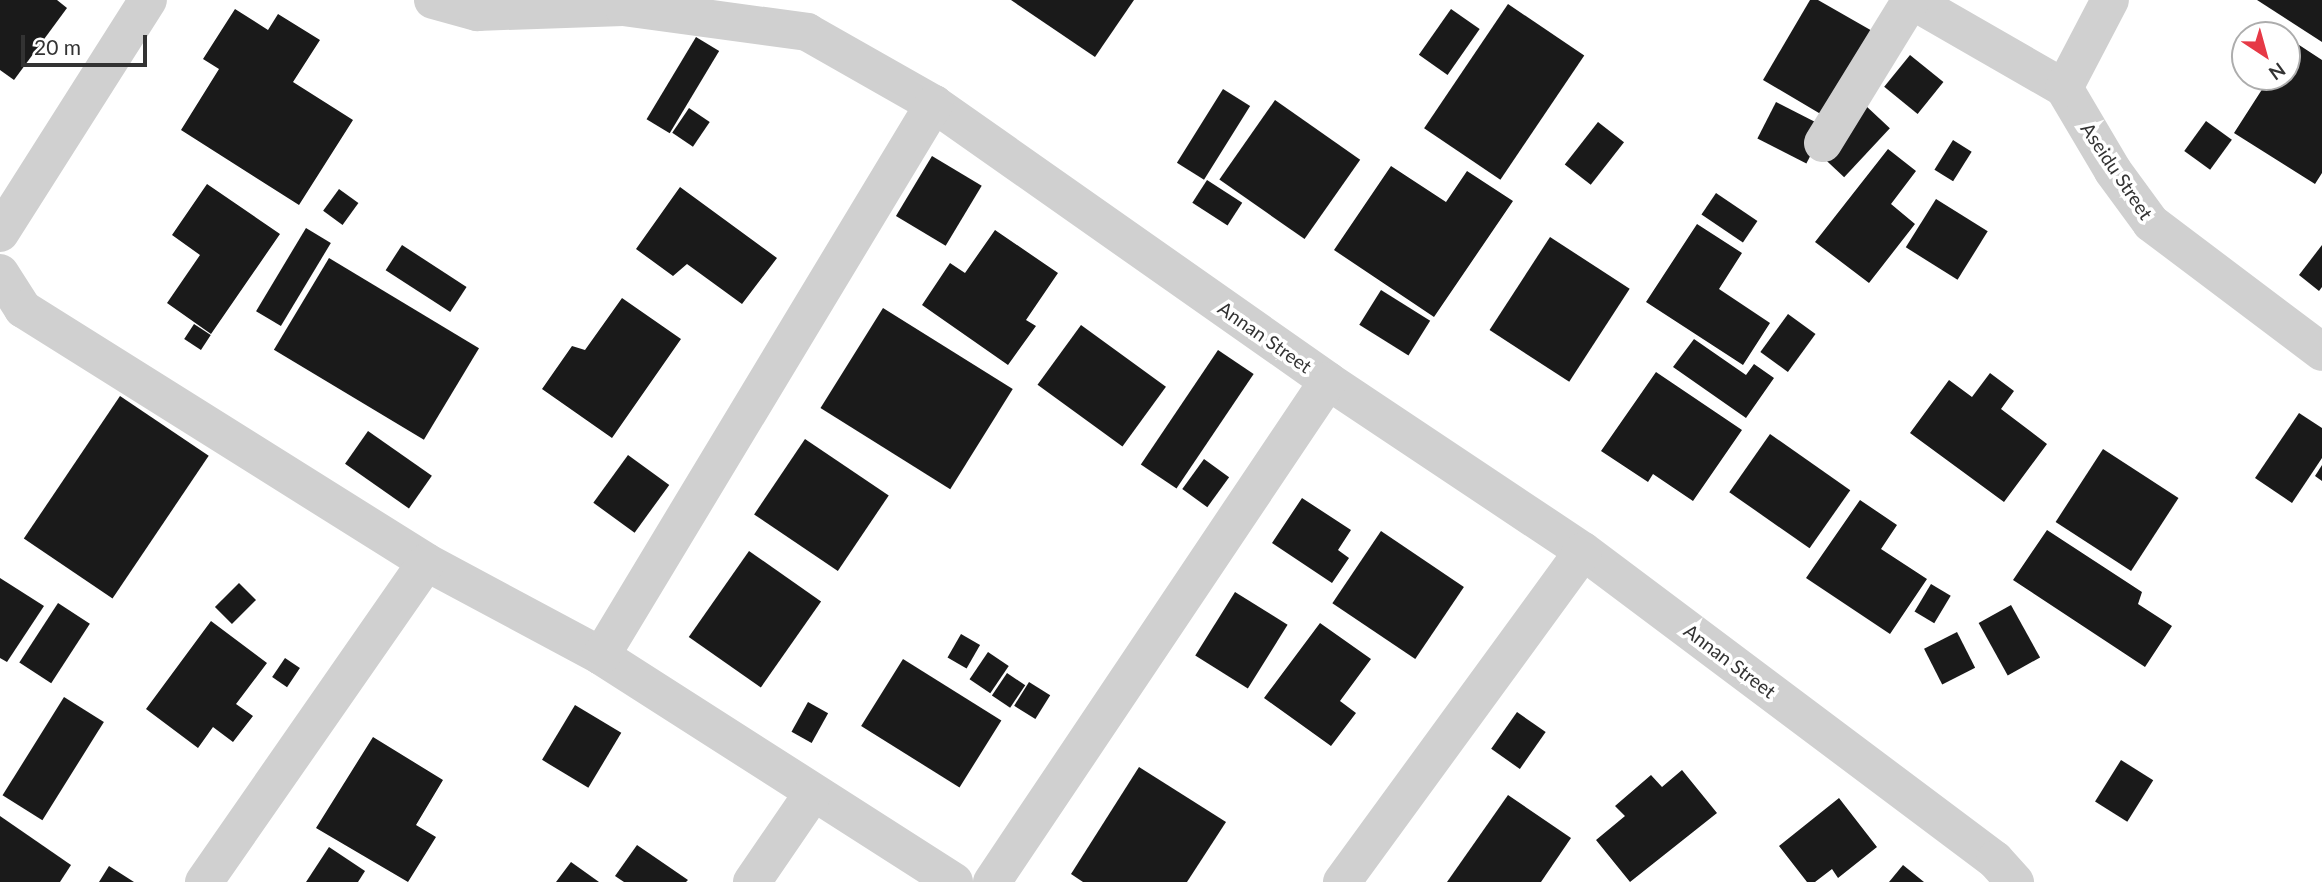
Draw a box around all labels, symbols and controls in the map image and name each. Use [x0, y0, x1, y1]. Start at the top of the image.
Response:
scale bar [24, 21, 150, 65]
north arrow [2231, 21, 2301, 91]
text: 20 m [34, 34, 81, 59]
text: N [2265, 58, 2290, 85]
street label: Aseidu Street [2076, 118, 2158, 224]
street label: Annan Street [1214, 296, 1316, 378]
street label: Annan Street [1680, 619, 1780, 703]

